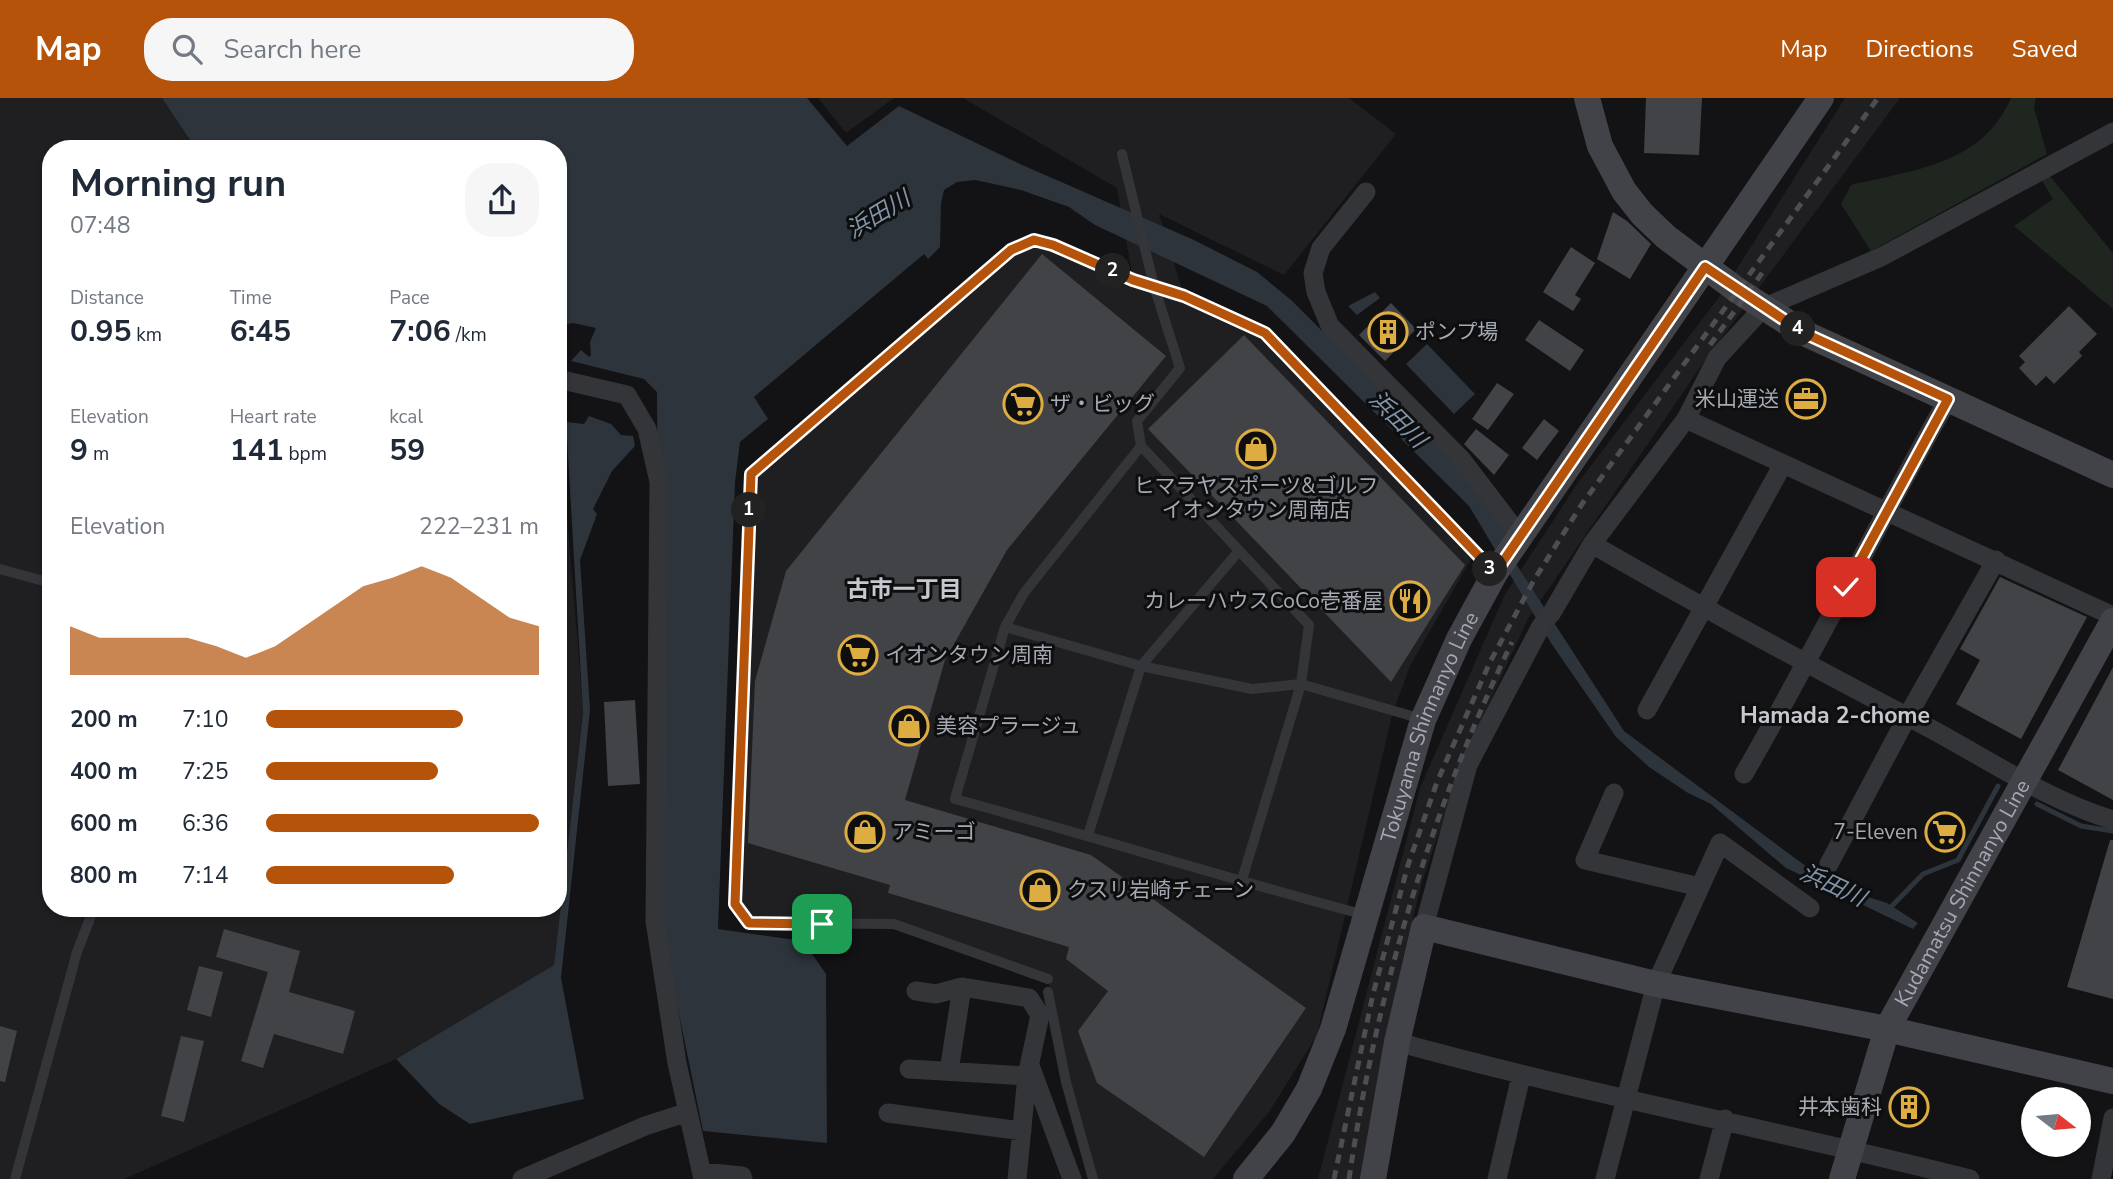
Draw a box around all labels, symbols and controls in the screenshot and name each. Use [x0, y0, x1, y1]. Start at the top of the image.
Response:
search box [144, 18, 634, 81]
text: Map [35, 27, 102, 72]
icon: search [168, 30, 206, 68]
text: Search here [224, 32, 361, 67]
text: Map [1780, 33, 1827, 65]
text: Directions [1865, 33, 1974, 65]
text: Saved [2012, 33, 2078, 65]
text: Morning run [70, 158, 286, 209]
button: share [465, 163, 539, 237]
water label: 浜田川 [841, 182, 918, 245]
text: 07:48 [70, 210, 130, 241]
pin: 2 [1096, 254, 1130, 288]
text: 2 [1107, 257, 1118, 283]
text: Distance [70, 285, 144, 311]
text: Time [230, 285, 272, 311]
text: Pace [389, 285, 430, 311]
text: 0.95 [70, 311, 131, 352]
text: 6:45 [230, 311, 291, 352]
text: 7:06 [389, 311, 451, 352]
building icon: ポンプ場 [1367, 311, 1409, 353]
pin: 4 [1780, 312, 1815, 346]
text: 4 [1792, 315, 1803, 341]
place label: ポンプ場 [1415, 318, 1498, 346]
text: km [131, 322, 162, 348]
text: /km [451, 322, 487, 348]
office icon: 米山運送 [1785, 378, 1827, 420]
supermarket icon: ザ・ビッグ [1002, 383, 1044, 425]
water label: 浜田川 [1362, 384, 1435, 457]
place label: 米山運送 [1695, 385, 1779, 413]
place label: ザ・ビッグ [1050, 390, 1155, 418]
text: Elevation [70, 404, 149, 430]
text: Heart rate [230, 404, 317, 430]
text: kcal [389, 404, 423, 430]
shop icon: ヒマラヤスポーツ&ゴルフ イオンタウン周南店 [1235, 428, 1277, 470]
text: 9 [70, 430, 88, 471]
text: 141 [230, 430, 284, 471]
text: 59 [389, 430, 425, 471]
text: m [88, 441, 109, 467]
text: bpm [284, 441, 327, 467]
place label: ヒマラヤスポーツ&ゴルフ イオンタウン周南店 [1133, 472, 1379, 524]
pin: 1 [732, 492, 766, 528]
text: 1 [743, 496, 754, 522]
text: Elevation [70, 511, 165, 542]
text: 222–231 m [419, 511, 539, 542]
pin: 3 [1472, 552, 1508, 587]
text: 3 [1484, 555, 1495, 581]
pin [1816, 557, 1876, 617]
icon: check [1827, 568, 1865, 606]
district label: 古市一丁目 [847, 574, 962, 605]
restaurant icon: カレーハウスCoCo壱番屋 [1389, 580, 1431, 622]
place label: カレーハウスCoCo壱番屋 [1144, 587, 1383, 615]
street label: Tokuyama Shinnanyo Line [1374, 607, 1485, 846]
supermarket icon: イオンタウン周南 [837, 634, 879, 676]
place label: イオンタウン周南 [885, 641, 1053, 669]
district label: Hamada 2-chome [1740, 700, 1930, 731]
text: 200 m [70, 704, 138, 735]
text: 7:10 [182, 704, 229, 735]
shop icon: 美容プラージュ [888, 705, 930, 747]
place label: 美容プラージュ [936, 712, 1081, 740]
text: 400 m [70, 756, 138, 787]
text: 7:25 [182, 756, 229, 787]
street label: Kudamatsu Shinnanyo Line [1888, 774, 2036, 1012]
text: 600 m [70, 808, 138, 839]
text: 6:36 [182, 808, 229, 839]
shop icon: アミーゴ [844, 811, 886, 853]
supermarket icon: 7-Eleven [1924, 811, 1966, 853]
place label: アミーゴ [892, 818, 976, 846]
place label: 7-Eleven [1833, 818, 1918, 846]
water label: 浜田川 [1795, 857, 1873, 915]
text: 800 m [70, 860, 138, 891]
text: 7:14 [182, 860, 229, 891]
shop icon: クスリ岩崎チェーン [1019, 869, 1061, 911]
place label: クスリ岩崎チェーン [1067, 876, 1254, 904]
pin [792, 894, 852, 954]
icon: arrive [803, 905, 841, 943]
building icon: 井本歯科 [1888, 1086, 1930, 1128]
north arrow [2021, 1087, 2091, 1157]
map controls [2021, 1087, 2091, 1157]
place label: 井本歯科 [1798, 1093, 1882, 1121]

